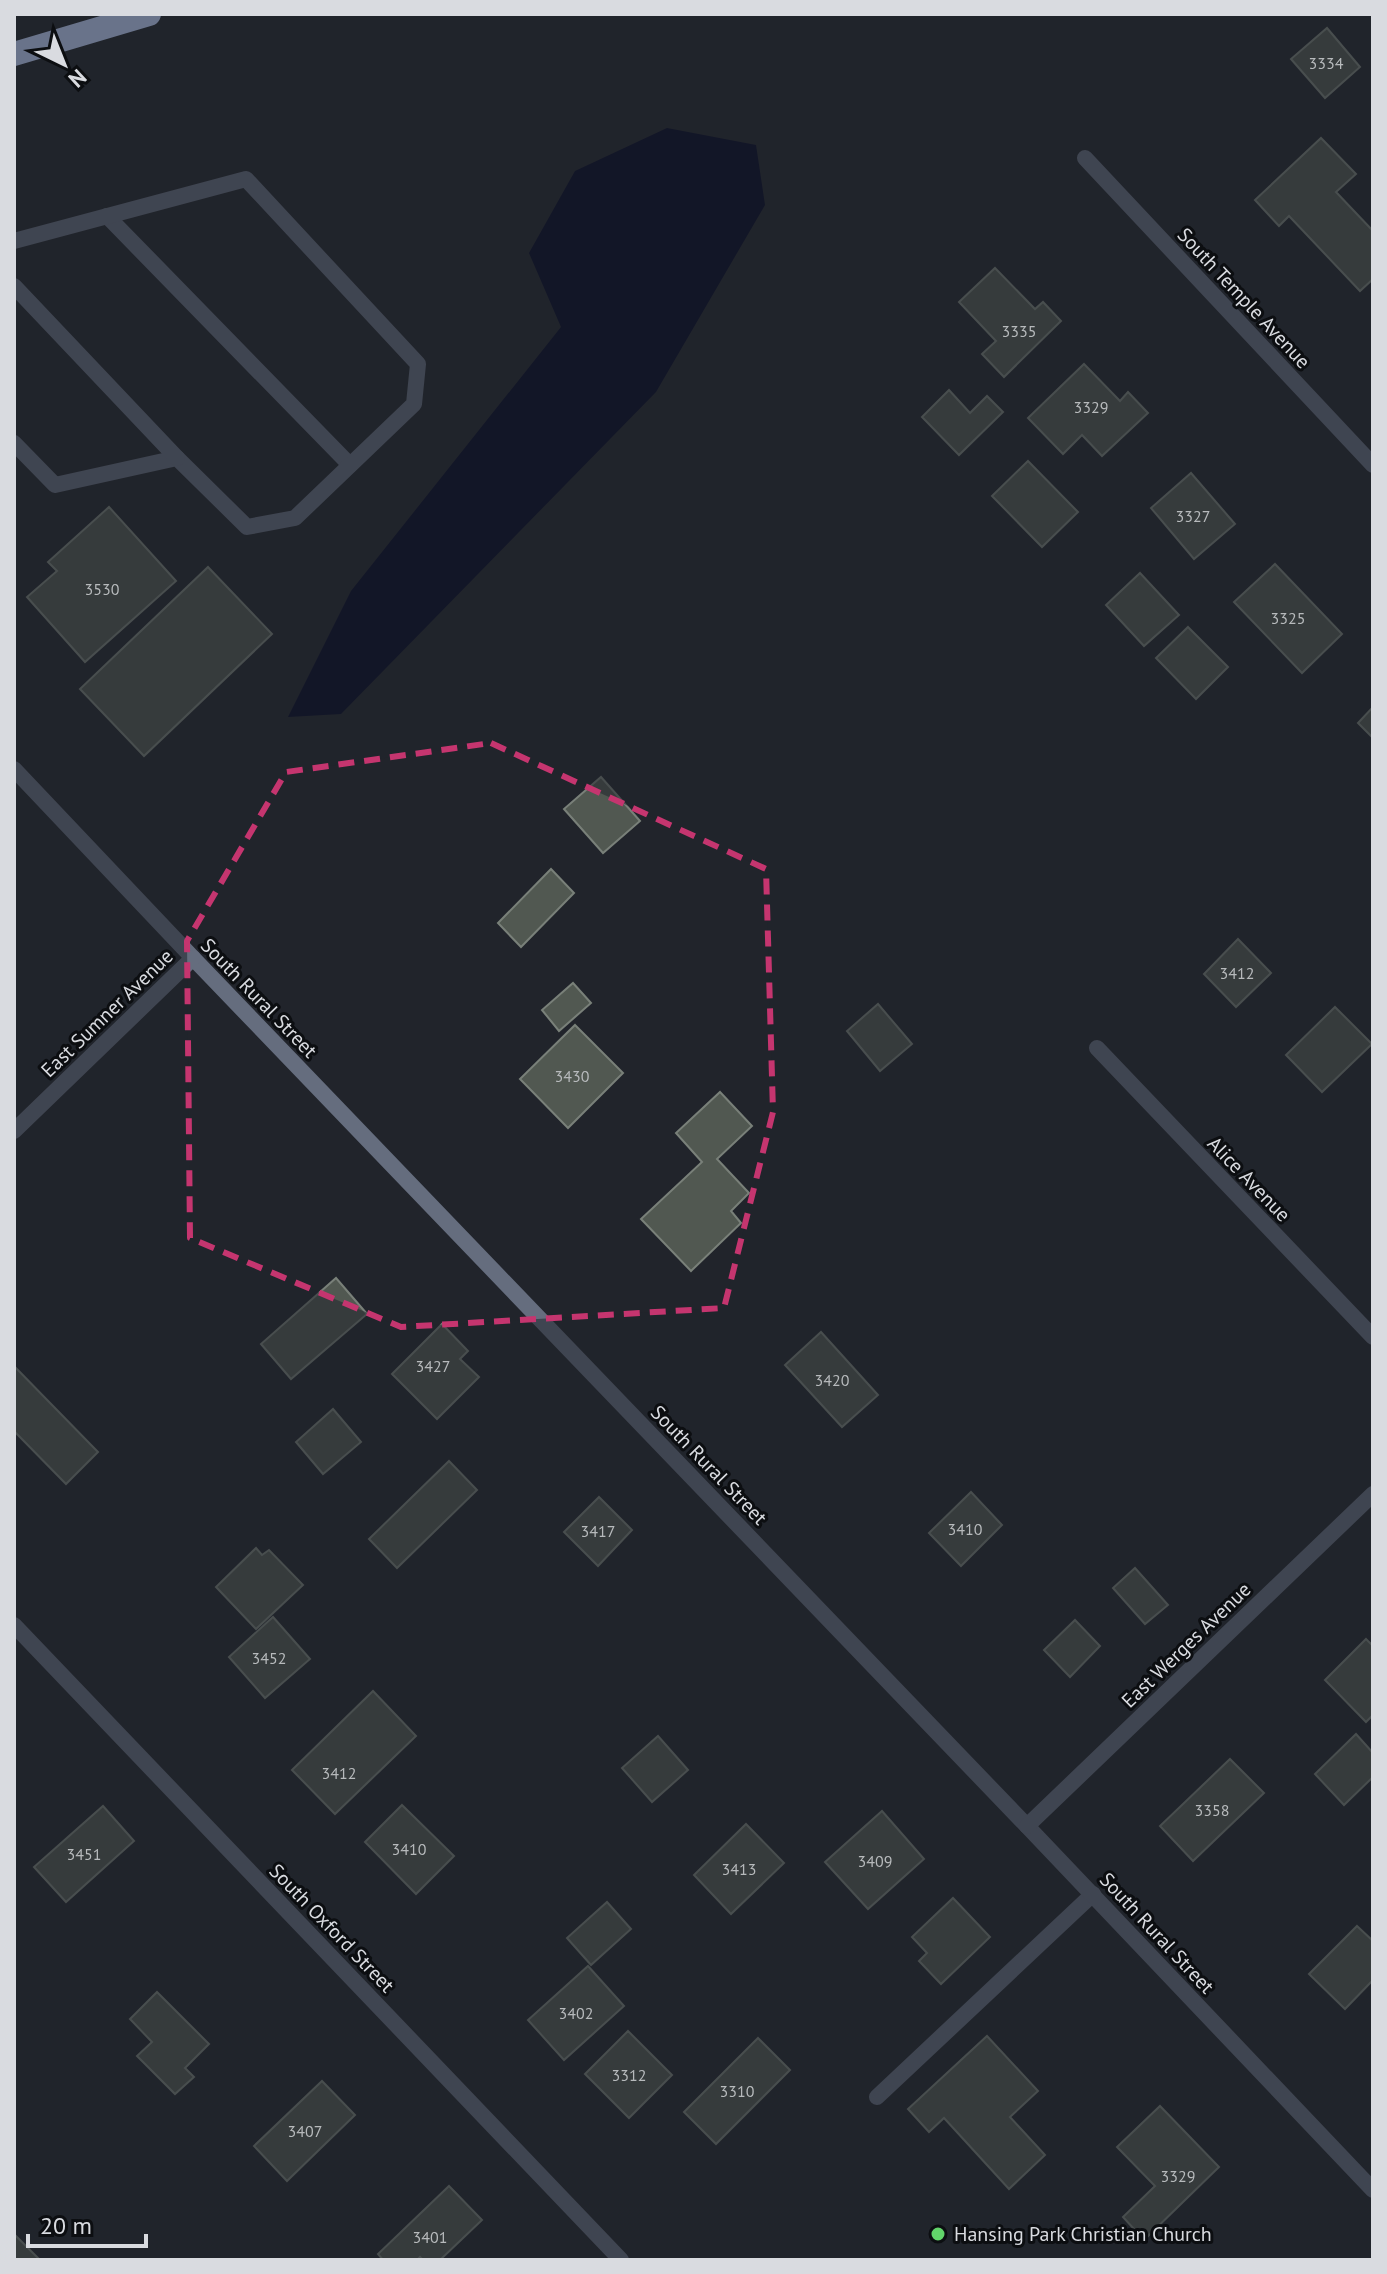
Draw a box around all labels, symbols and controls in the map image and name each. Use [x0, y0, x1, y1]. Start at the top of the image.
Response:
north arrow [24, 24, 104, 104]
house number: 3334 [1309, 53, 1344, 73]
text: N [63, 63, 92, 94]
street label: South Temple Avenue [1172, 222, 1316, 374]
house number: 3335 [1002, 321, 1036, 341]
house number: 3329 [1074, 397, 1108, 417]
house number: 3327 [1176, 506, 1210, 526]
house number: 3530 [85, 579, 120, 599]
house number: 3325 [1271, 608, 1305, 628]
street label: South Rural Street [195, 933, 323, 1064]
street label: East Sumner Avenue [35, 943, 179, 1083]
house number: 3412 [1220, 963, 1254, 983]
house number: 3430 [555, 1066, 590, 1086]
street label: Alice Avenue [1202, 1131, 1296, 1227]
house number: 3427 [416, 1356, 450, 1376]
house number: 3420 [815, 1370, 850, 1390]
street label: South Rural Street [645, 1400, 773, 1531]
house number: 3410 [948, 1519, 983, 1539]
house number: 3417 [581, 1521, 615, 1541]
street label: East Werges Avenue [1116, 1577, 1256, 1713]
house number: 3452 [252, 1648, 286, 1668]
house number: 3412 [322, 1763, 356, 1783]
house number: 3358 [1195, 1800, 1229, 1820]
house number: 3410 [392, 1839, 427, 1859]
house number: 3451 [67, 1844, 101, 1864]
house number: 3409 [858, 1851, 892, 1871]
street label: South Oxford Street [264, 1858, 400, 1998]
house number: 3413 [722, 1859, 756, 1879]
street label: South Rural Street [1094, 1867, 1220, 1999]
house number: 3402 [559, 2003, 593, 2023]
house number: 3312 [612, 2065, 646, 2085]
house number: 3310 [720, 2081, 755, 2101]
house number: 3407 [288, 2121, 322, 2141]
house number: 3329 [1161, 2166, 1195, 2186]
scale bar [28, 2198, 146, 2248]
text: 20 m [40, 2210, 92, 2241]
place label: Hansing Park Christian Church [954, 2221, 1212, 2247]
marker: Hansing Park Christian Church [929, 2225, 947, 2243]
house number: 3401 [413, 2227, 447, 2247]

